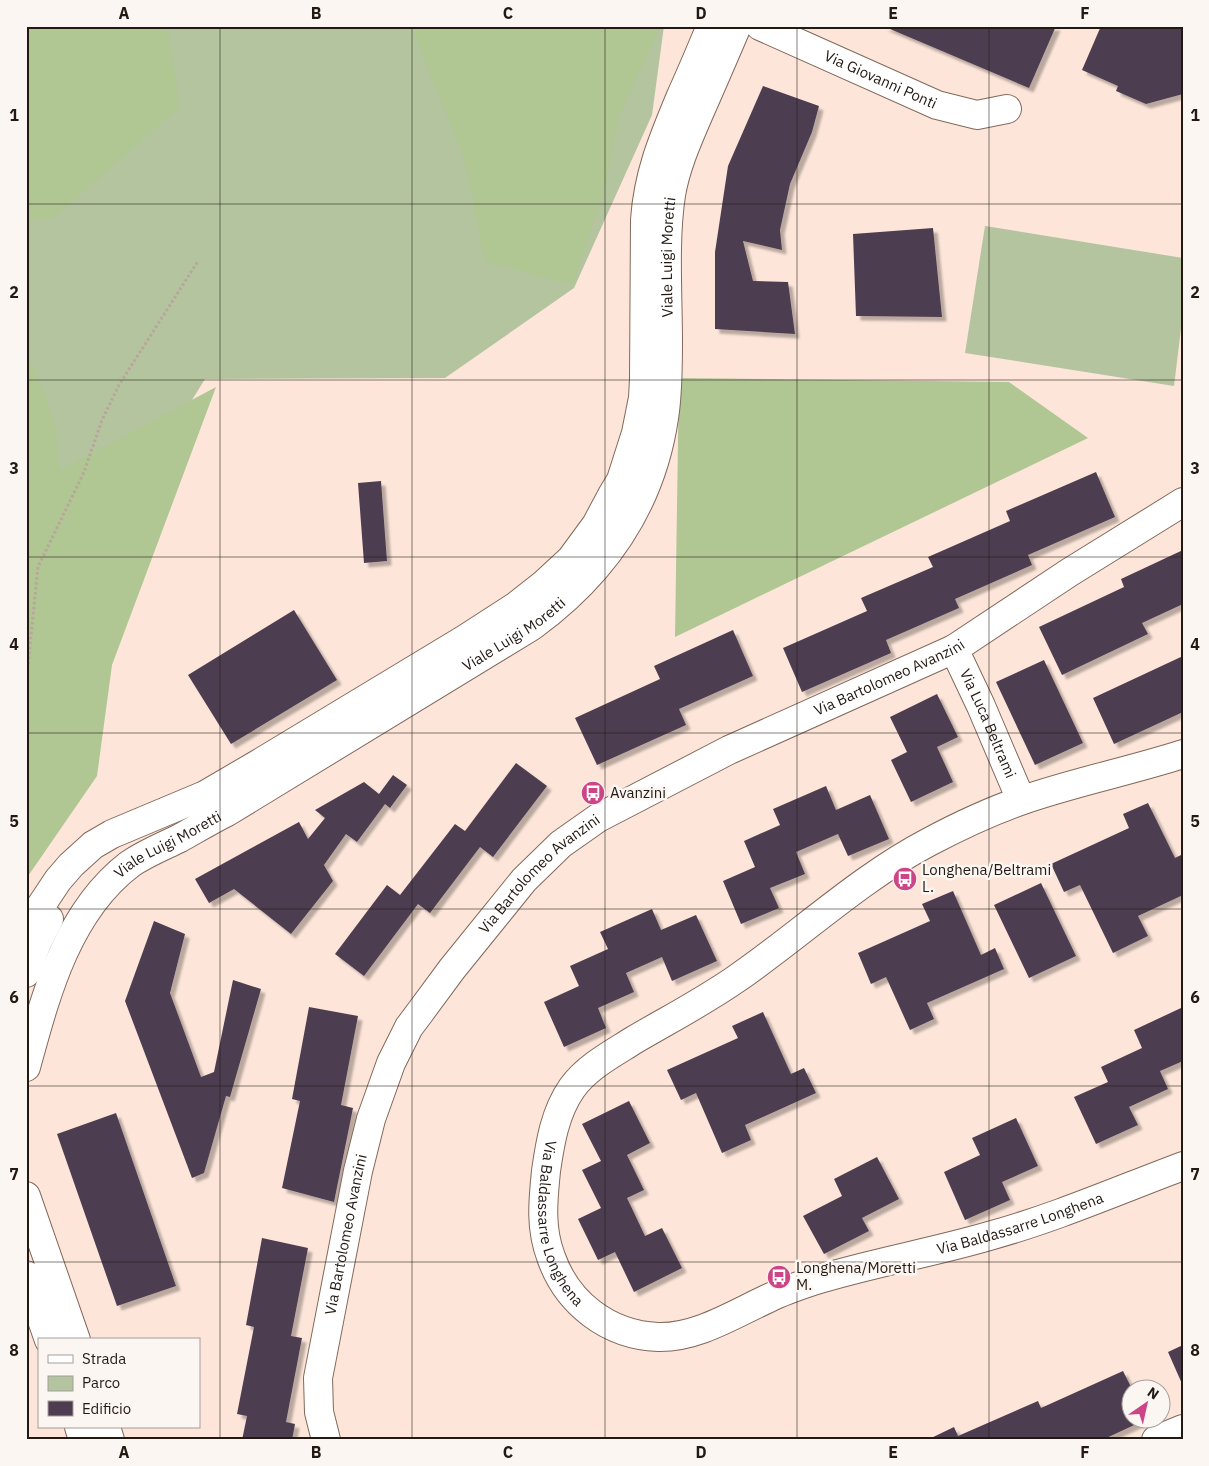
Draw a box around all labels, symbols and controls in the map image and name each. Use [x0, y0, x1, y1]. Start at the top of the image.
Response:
text: A [119, 3, 130, 23]
text: B [311, 3, 322, 23]
text: C [503, 3, 513, 23]
text: D [695, 3, 707, 23]
text: E [888, 3, 898, 23]
text: F [1080, 3, 1090, 23]
street label: Via Giovanni Ponti [821, 46, 940, 113]
text: 1 [9, 105, 19, 125]
text: 1 [1190, 105, 1200, 125]
street label: Viale Luigi Moretti [657, 196, 680, 317]
text: 2 [9, 282, 19, 302]
text: 2 [1190, 282, 1200, 302]
text: 3 [9, 458, 19, 478]
text: 3 [1190, 458, 1200, 478]
street label: Viale Luigi Moretti [459, 593, 569, 675]
text: 4 [9, 634, 19, 654]
text: 4 [1190, 634, 1200, 654]
street label: Via Bartolomeo Avanzini [811, 635, 968, 720]
street label: Via Luca Beltrami [956, 666, 1021, 781]
bus stop icon: Avanzini [580, 780, 606, 806]
place label: Avanzini [610, 783, 666, 802]
street label: Viale Luigi Moretti [110, 807, 225, 882]
street label: Via Bartolomeo Avanzini [474, 810, 603, 937]
text: 5 [9, 811, 19, 831]
text: 5 [1190, 811, 1200, 831]
place label: Longhena/Beltrami L. [922, 860, 1051, 896]
bus stop icon: Longhena/Beltrami L. [892, 866, 918, 892]
text: 6 [9, 987, 19, 1007]
text: 6 [1190, 987, 1200, 1007]
street label: Via Baldassarre Longhena [534, 1139, 588, 1310]
street label: Via Bartolomeo Avanzini [320, 1152, 371, 1316]
text: 7 [9, 1164, 19, 1184]
text: 7 [1190, 1164, 1200, 1184]
street label: Via Baldassarre Longhena [935, 1188, 1106, 1258]
place label: Longhena/Moretti M. [796, 1258, 916, 1294]
bus stop icon: Longhena/Moretti M. [766, 1264, 792, 1290]
legend [38, 1338, 200, 1428]
text: 8 [9, 1340, 19, 1360]
text: 8 [1190, 1340, 1200, 1360]
text: Strada [82, 1349, 126, 1368]
text: Parco [82, 1373, 120, 1392]
north arrow [1122, 1378, 1172, 1428]
text: N [1144, 1383, 1163, 1404]
text: Edificio [82, 1399, 131, 1418]
text: A [119, 1442, 130, 1462]
text: B [311, 1442, 322, 1462]
text: C [503, 1442, 513, 1462]
text: D [695, 1442, 707, 1462]
text: E [888, 1442, 898, 1462]
text: F [1080, 1442, 1090, 1462]

